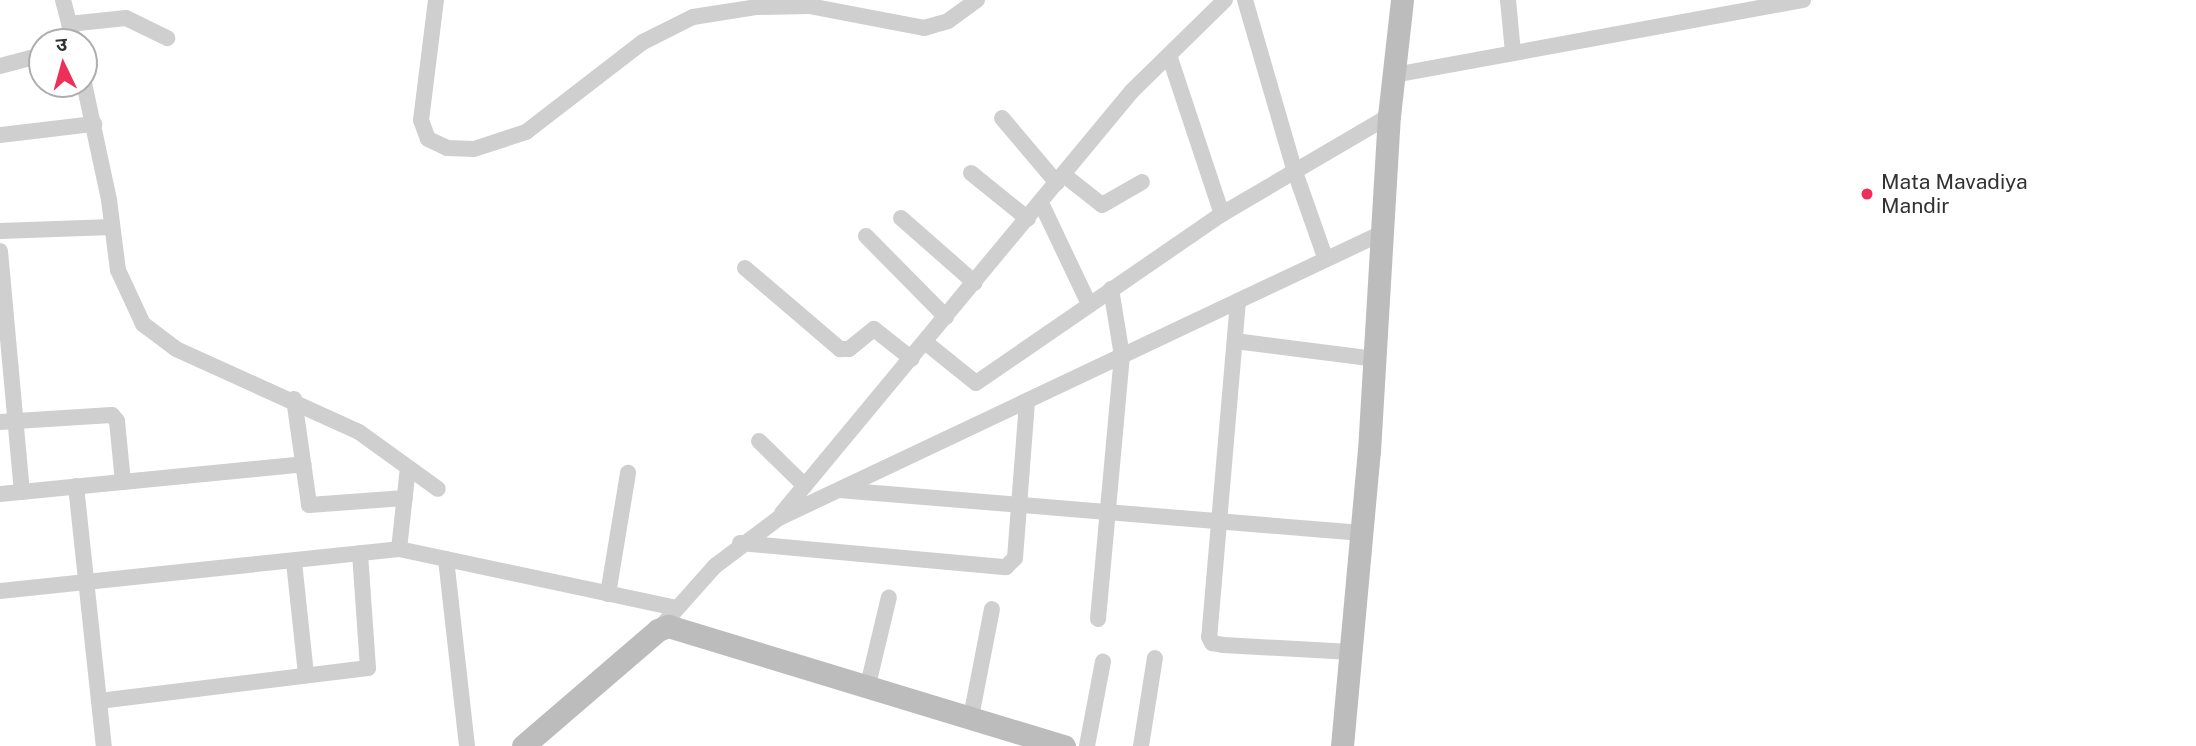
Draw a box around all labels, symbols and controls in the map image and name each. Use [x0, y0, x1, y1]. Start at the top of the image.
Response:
north arrow [28, 28, 98, 98]
text: उ [55, 33, 68, 56]
place label: Mata Mavadiya Mandir [1881, 169, 2028, 219]
marker: Mata Mavadiya Mandir [1859, 186, 1875, 202]

